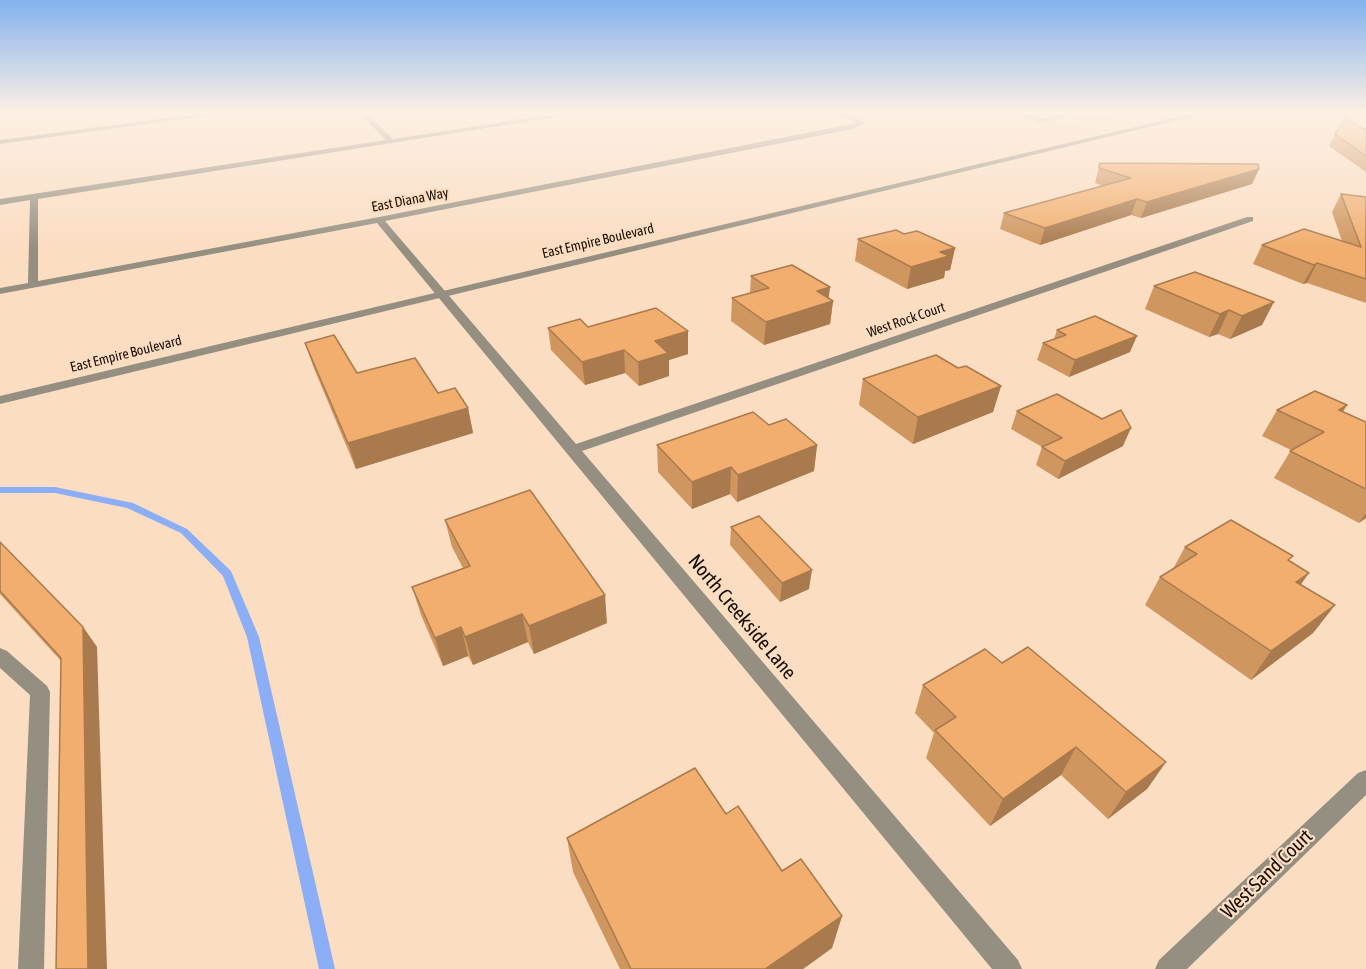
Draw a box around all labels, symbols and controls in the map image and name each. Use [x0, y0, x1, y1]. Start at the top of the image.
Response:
street label: East Diana Way [370, 184, 450, 216]
street label: East Empire Boulevard [540, 220, 656, 262]
street label: West Rock Court [865, 299, 947, 341]
street label: East Empire Boulevard [68, 332, 184, 376]
street label: North Creekside Lane [683, 550, 801, 684]
street label: West Sand Court [1216, 824, 1318, 924]

